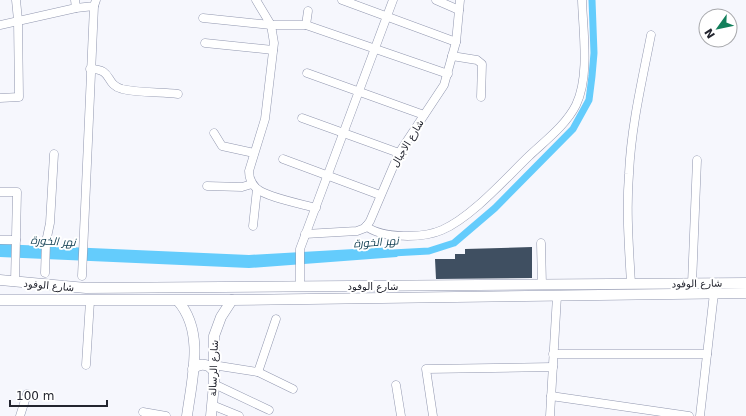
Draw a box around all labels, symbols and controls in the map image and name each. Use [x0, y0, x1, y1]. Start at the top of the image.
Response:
north arrow [698, 8, 738, 48]
text: N [702, 26, 718, 41]
street label: شارع الاجبال [389, 118, 427, 169]
water label: نهر الخورة [30, 234, 77, 249]
water label: نهر الخورة [353, 234, 400, 251]
street label: شارع الوفود [23, 278, 75, 294]
street label: شارع الوفود [672, 278, 723, 290]
street label: شارع الوفود [348, 281, 398, 293]
street label: شارع الرسالة [207, 340, 221, 397]
scale bar [10, 382, 107, 408]
text: 100 m [16, 389, 54, 403]

